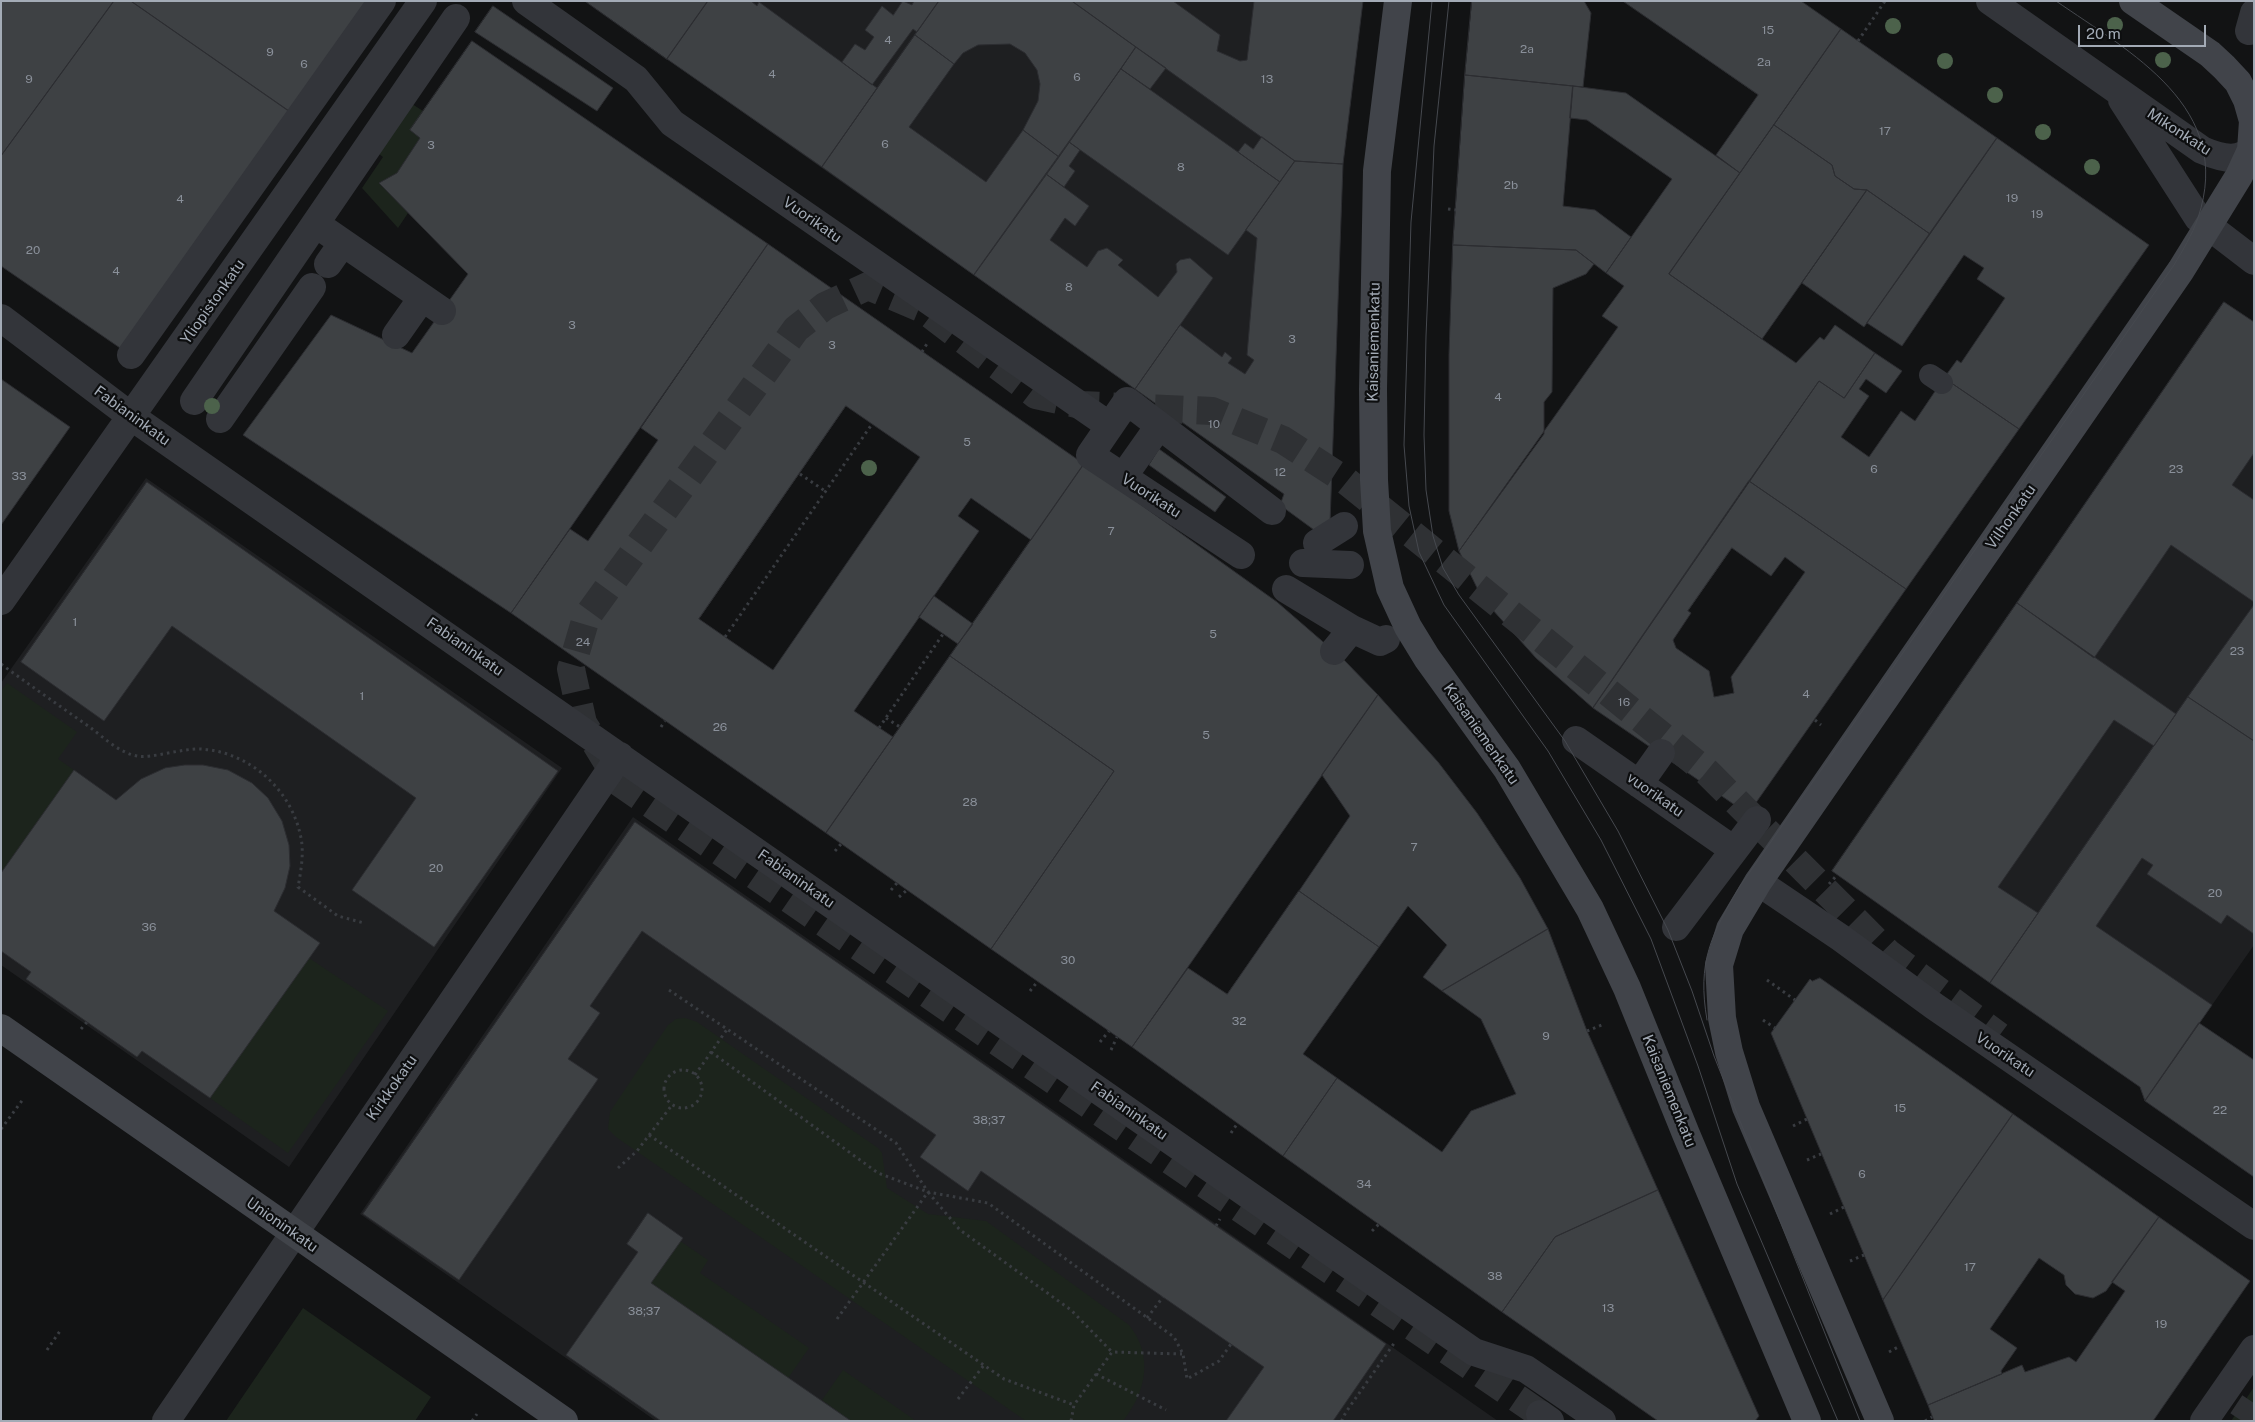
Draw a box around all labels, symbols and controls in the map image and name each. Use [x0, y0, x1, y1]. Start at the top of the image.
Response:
scale bar [2080, 15, 2208, 47]
house number: 15 [1762, 23, 1774, 37]
text: 20 m [2086, 25, 2121, 42]
house number: 4 [884, 33, 892, 47]
house number: 2a [1520, 42, 1534, 56]
house number: 9 [266, 45, 274, 59]
house number: 2a [1757, 55, 1771, 69]
house number: 6 [300, 57, 308, 71]
house number: 4 [768, 67, 776, 81]
house number: 6 [1073, 70, 1081, 84]
house number: 9 [25, 72, 33, 86]
house number: 13 [1261, 72, 1273, 86]
street label: Mikonkatu [2144, 105, 2214, 159]
house number: 17 [1879, 124, 1891, 138]
house number: 6 [881, 137, 889, 151]
house number: 3 [427, 138, 435, 152]
house number: 8 [1177, 160, 1185, 174]
house number: 2b [1504, 178, 1518, 192]
house number: 19 [2006, 191, 2018, 205]
house number: 4 [176, 192, 184, 206]
street label: Vuorikatu [779, 193, 845, 247]
house number: 19 [2031, 207, 2043, 221]
house number: 20 [26, 243, 40, 257]
street label: Yliopistonkatu [177, 256, 249, 348]
house number: 4 [112, 264, 120, 278]
house number: 8 [1065, 280, 1073, 294]
street label: Kaisaniemenkatu [1364, 282, 1384, 402]
house number: 3 [568, 318, 576, 332]
house number: 3 [1288, 332, 1296, 346]
house number: 3 [828, 338, 836, 352]
street label: Fabianinkatu [90, 382, 174, 450]
house number: 4 [1494, 390, 1502, 404]
house number: 10 [1208, 417, 1220, 431]
house number: 5 [963, 435, 971, 449]
house number: 6 [1870, 462, 1878, 476]
house number: 23 [2169, 462, 2183, 476]
house number: 12 [1274, 465, 1286, 479]
house number: 33 [11, 469, 27, 483]
street label: Vuorikatu [1118, 470, 1184, 522]
street label: Vilhonkatu [1982, 481, 2040, 553]
house number: 7 [1107, 524, 1115, 538]
street label: Fabianinkatu [423, 614, 507, 680]
house number: 1 [73, 615, 77, 629]
house number: 5 [1209, 627, 1217, 641]
house number: 24 [576, 635, 590, 649]
house number: 23 [2230, 644, 2244, 658]
street label: Kaisaniemenkatu [1439, 680, 1523, 788]
house number: 4 [1802, 687, 1810, 701]
house number: 1 [360, 689, 364, 703]
house number: 16 [1618, 695, 1630, 709]
house number: 26 [713, 720, 727, 734]
house number: 5 [1202, 728, 1210, 742]
street label: vuorikatu [1623, 769, 1687, 821]
house number: 28 [963, 795, 977, 809]
house number: 7 [1410, 840, 1418, 854]
street label: Fabianinkatu [754, 846, 838, 912]
house number: 20 [429, 861, 443, 875]
house number: 20 [2208, 886, 2222, 900]
house number: 36 [142, 920, 156, 934]
house number: 30 [1061, 953, 1075, 967]
house number: 32 [1232, 1014, 1246, 1028]
house number: 9 [1542, 1029, 1550, 1043]
street label: Vuorikatu [1972, 1029, 2038, 1081]
street label: Kaisaniemenkatu [1638, 1032, 1700, 1150]
street label: Kirkkokatu [363, 1052, 421, 1124]
street label: Fabianinkatu [1087, 1078, 1171, 1144]
house number: 15 [1894, 1101, 1906, 1115]
house number: 22 [2213, 1103, 2227, 1117]
house number: 38;37 [973, 1113, 1005, 1127]
house number: 6 [1858, 1167, 1866, 1181]
house number: 34 [1356, 1177, 1372, 1191]
street label: Unioninkatu [243, 1194, 321, 1256]
house number: 17 [1964, 1260, 1976, 1274]
house number: 38 [1487, 1269, 1503, 1283]
house number: 13 [1602, 1301, 1614, 1315]
house number: 38;37 [628, 1304, 660, 1318]
house number: 19 [2155, 1317, 2167, 1331]

